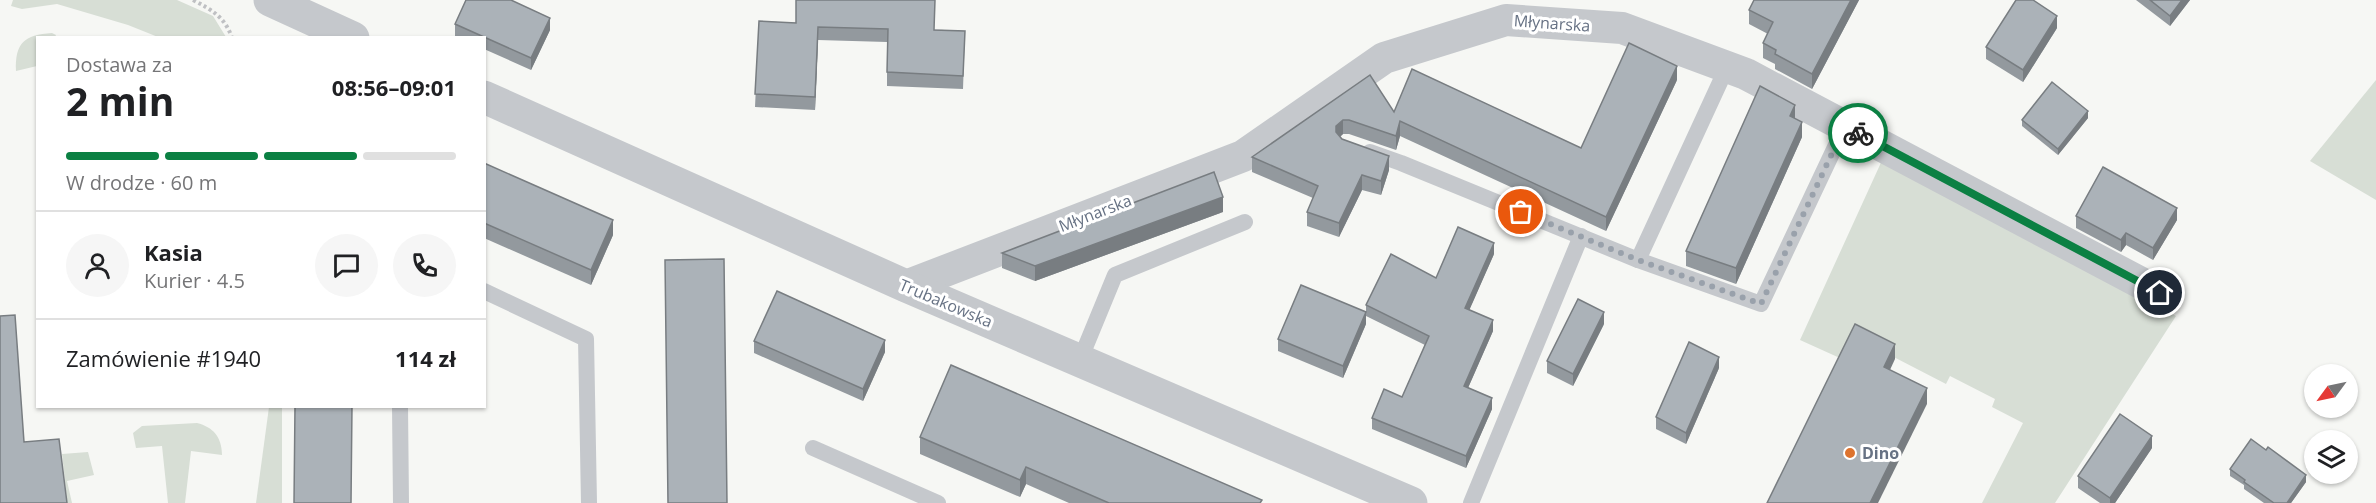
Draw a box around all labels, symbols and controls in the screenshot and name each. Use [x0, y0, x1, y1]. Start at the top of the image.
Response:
street label: Młynarska [1513, 9, 1591, 37]
text: Dostawa za [66, 51, 173, 78]
text: 08:56–09:01 [332, 72, 456, 102]
text: 2 min [66, 74, 174, 127]
courier [1828, 103, 1888, 163]
icon: bike [1842, 117, 1875, 150]
text: W drodze · 60 m [66, 169, 217, 196]
pin [1495, 186, 1546, 237]
street label: Młynarska [1055, 189, 1135, 237]
icon: bag [1504, 195, 1537, 228]
button: person [66, 234, 129, 297]
button: chat [315, 234, 378, 297]
button: phone [393, 234, 456, 297]
text: Kasia [144, 237, 203, 267]
text: Kurier · 4.5 [144, 267, 245, 294]
pin [2134, 267, 2185, 318]
street label: Trubakowska [896, 273, 996, 333]
icon: home [2143, 276, 2176, 309]
text: Zamówienie #1940 [66, 343, 261, 373]
text: 114 zł [395, 343, 456, 373]
north arrow [2304, 364, 2358, 418]
map controls [2304, 364, 2358, 484]
button: layers [2304, 430, 2358, 484]
place label: Dino [1862, 442, 1899, 464]
marker: Dino [1843, 446, 1857, 460]

